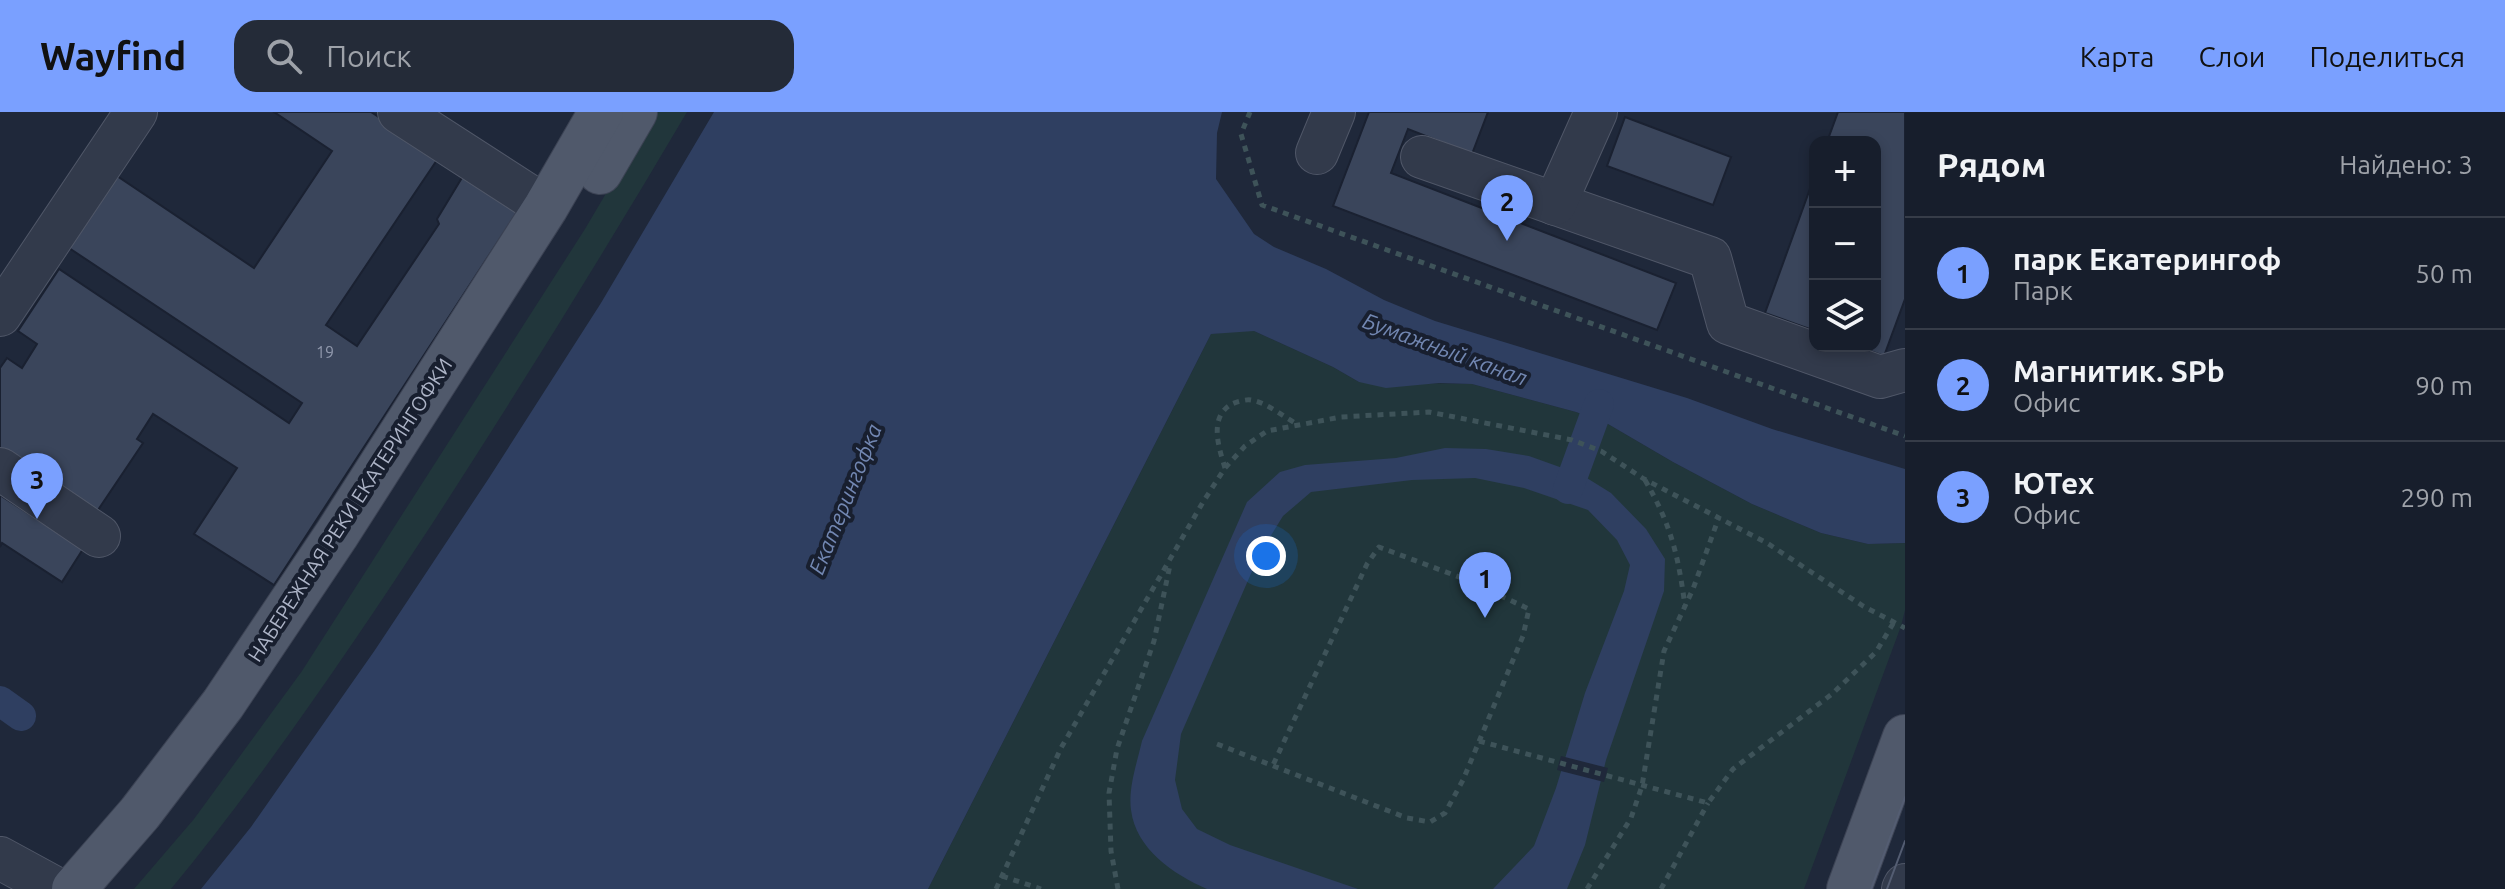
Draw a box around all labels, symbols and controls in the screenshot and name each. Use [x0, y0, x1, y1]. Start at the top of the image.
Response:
search box [234, 20, 794, 92]
icon: search [262, 34, 306, 78]
text: Wayfind [40, 35, 186, 77]
text: Поиск [326, 39, 412, 73]
text: Карта [2080, 41, 2154, 72]
text: Слои [2198, 41, 2265, 72]
text: Поделиться [2309, 41, 2465, 72]
map controls [1809, 136, 1881, 352]
button: + [1809, 136, 1881, 208]
text: Рядом [1937, 145, 2046, 183]
text: Найдено: 3 [2339, 150, 2473, 179]
pin: 2 [1481, 175, 1533, 241]
button: − [1809, 208, 1881, 280]
text: парк Екатерингоф [2013, 242, 2281, 276]
text: 1 [1956, 259, 1970, 288]
text: 50 m [2415, 259, 2473, 288]
text: Парк [2013, 276, 2073, 305]
button: layers [1809, 280, 1881, 352]
water label: Бумажный канал [1360, 307, 1531, 390]
house number: 19 [316, 343, 334, 361]
street label: НАБЕРЕЖНАЯ РЕКИ ЕКАТЕРИНГОФКИ [243, 354, 456, 666]
text: Магнитик. SPb [2013, 354, 2225, 388]
text: 2 [1956, 371, 1970, 400]
text: 90 m [2415, 371, 2473, 400]
text: Офис [2013, 388, 2080, 417]
water label: Екатерингофка [803, 420, 886, 577]
pin: 3 [11, 453, 63, 519]
text: ЮТех [2013, 466, 2094, 500]
text: 3 [1956, 483, 1970, 512]
text: 290 m [2401, 483, 2473, 512]
text: Офис [2013, 500, 2080, 529]
your location [1246, 536, 1286, 576]
pin: 1 [1459, 552, 1511, 618]

